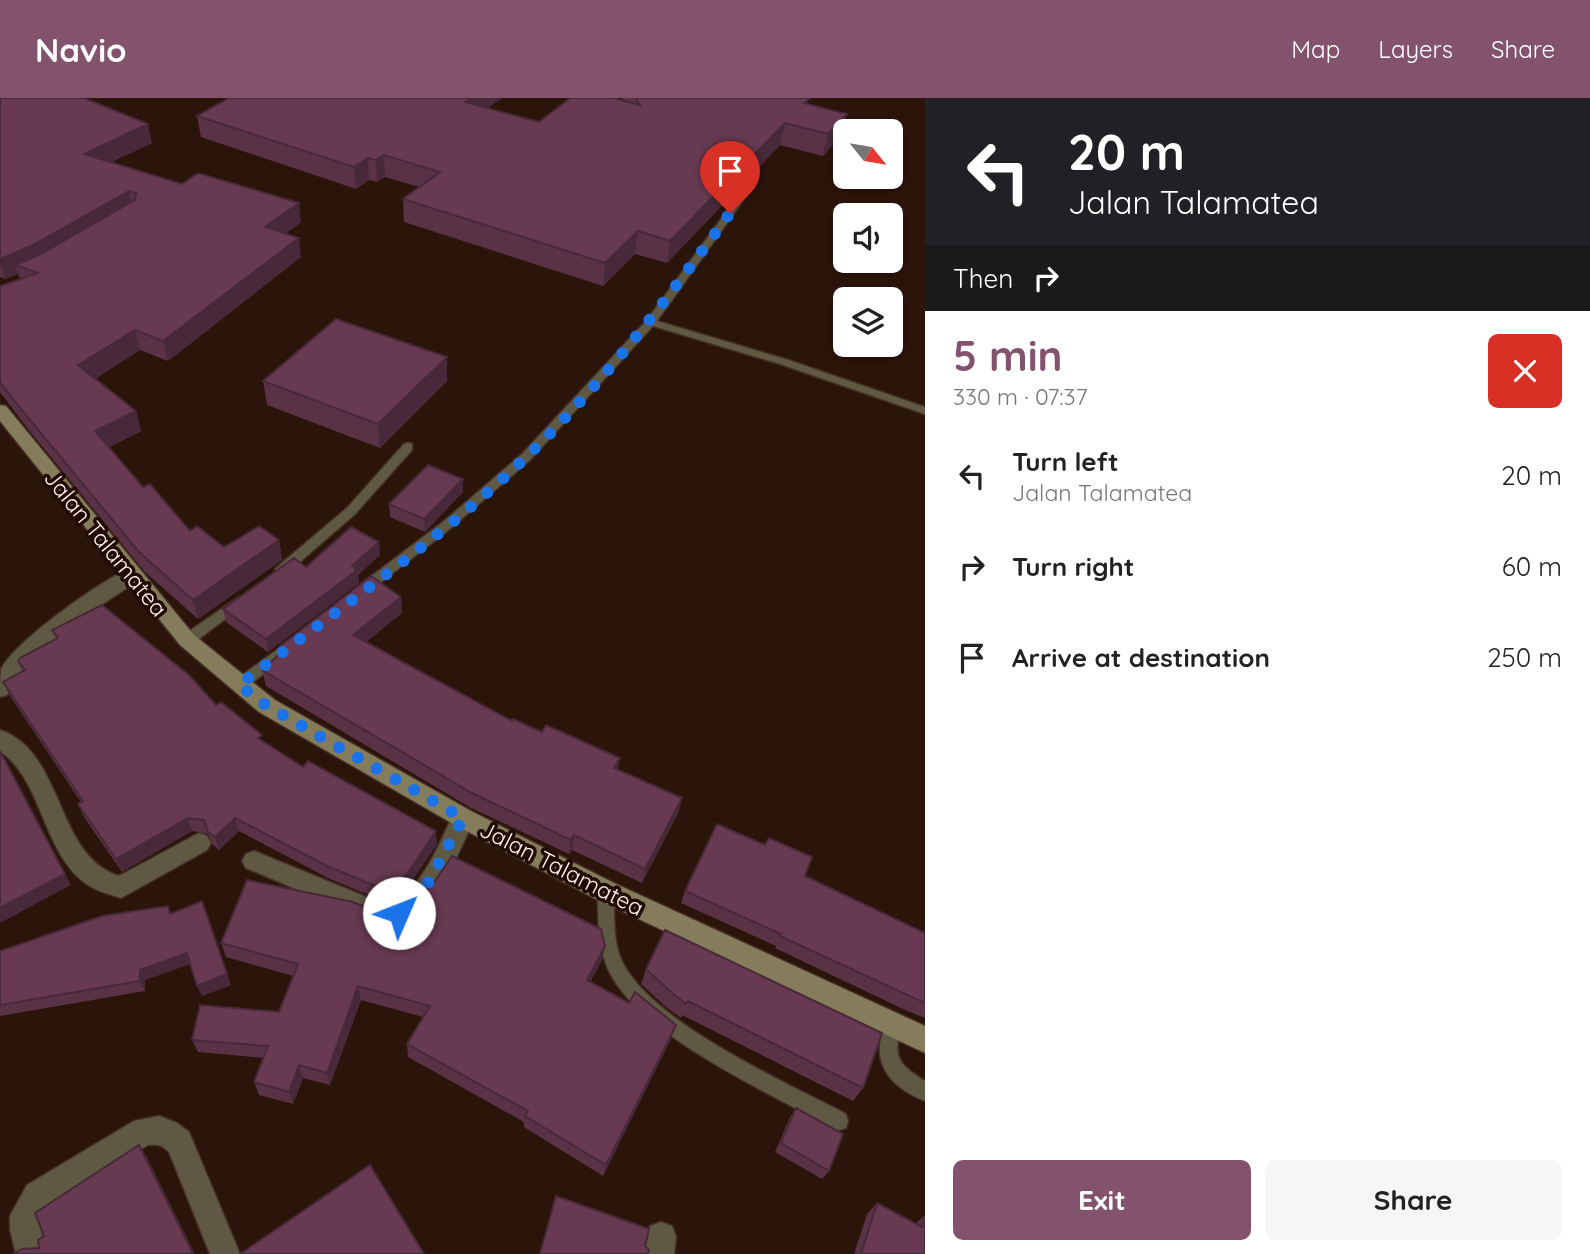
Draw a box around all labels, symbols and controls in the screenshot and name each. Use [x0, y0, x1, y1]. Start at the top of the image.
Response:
text: Navio [35, 29, 127, 70]
text: Map [1291, 34, 1340, 64]
text: Layers [1378, 34, 1453, 64]
text: Share [1491, 34, 1555, 64]
north arrow [833, 119, 903, 189]
map controls [833, 119, 903, 357]
text: 20 m [1068, 121, 1185, 182]
icon: left [953, 126, 1044, 217]
pin [700, 141, 760, 213]
icon: arrive [711, 152, 749, 190]
text: Jalan Talamatea [1068, 182, 1319, 222]
button: sound [833, 203, 903, 273]
icon: right [1027, 259, 1065, 297]
text: Then [953, 262, 1013, 295]
button: layers [833, 287, 903, 357]
text: 5 min [953, 329, 1063, 382]
button: close [1488, 334, 1562, 408]
text: 330 m · 07:37 [953, 382, 1087, 411]
text: Turn left [1012, 445, 1119, 478]
icon: left [953, 457, 991, 495]
text: 20 m [1501, 459, 1562, 492]
street label: Jalan Talamatea [38, 464, 174, 622]
text: Jalan Talamatea [1012, 478, 1192, 507]
icon: right [953, 548, 991, 586]
text: Turn right [1012, 550, 1134, 583]
text: 60 m [1502, 550, 1562, 583]
icon: arrive [953, 639, 991, 677]
text: Arrive at destination [1012, 641, 1270, 674]
text: 250 m [1487, 641, 1562, 674]
street label: Jalan Talamatea [475, 814, 649, 922]
position arrow [362, 876, 436, 950]
button: Exit [953, 1160, 1251, 1240]
button: Share [1265, 1160, 1562, 1240]

